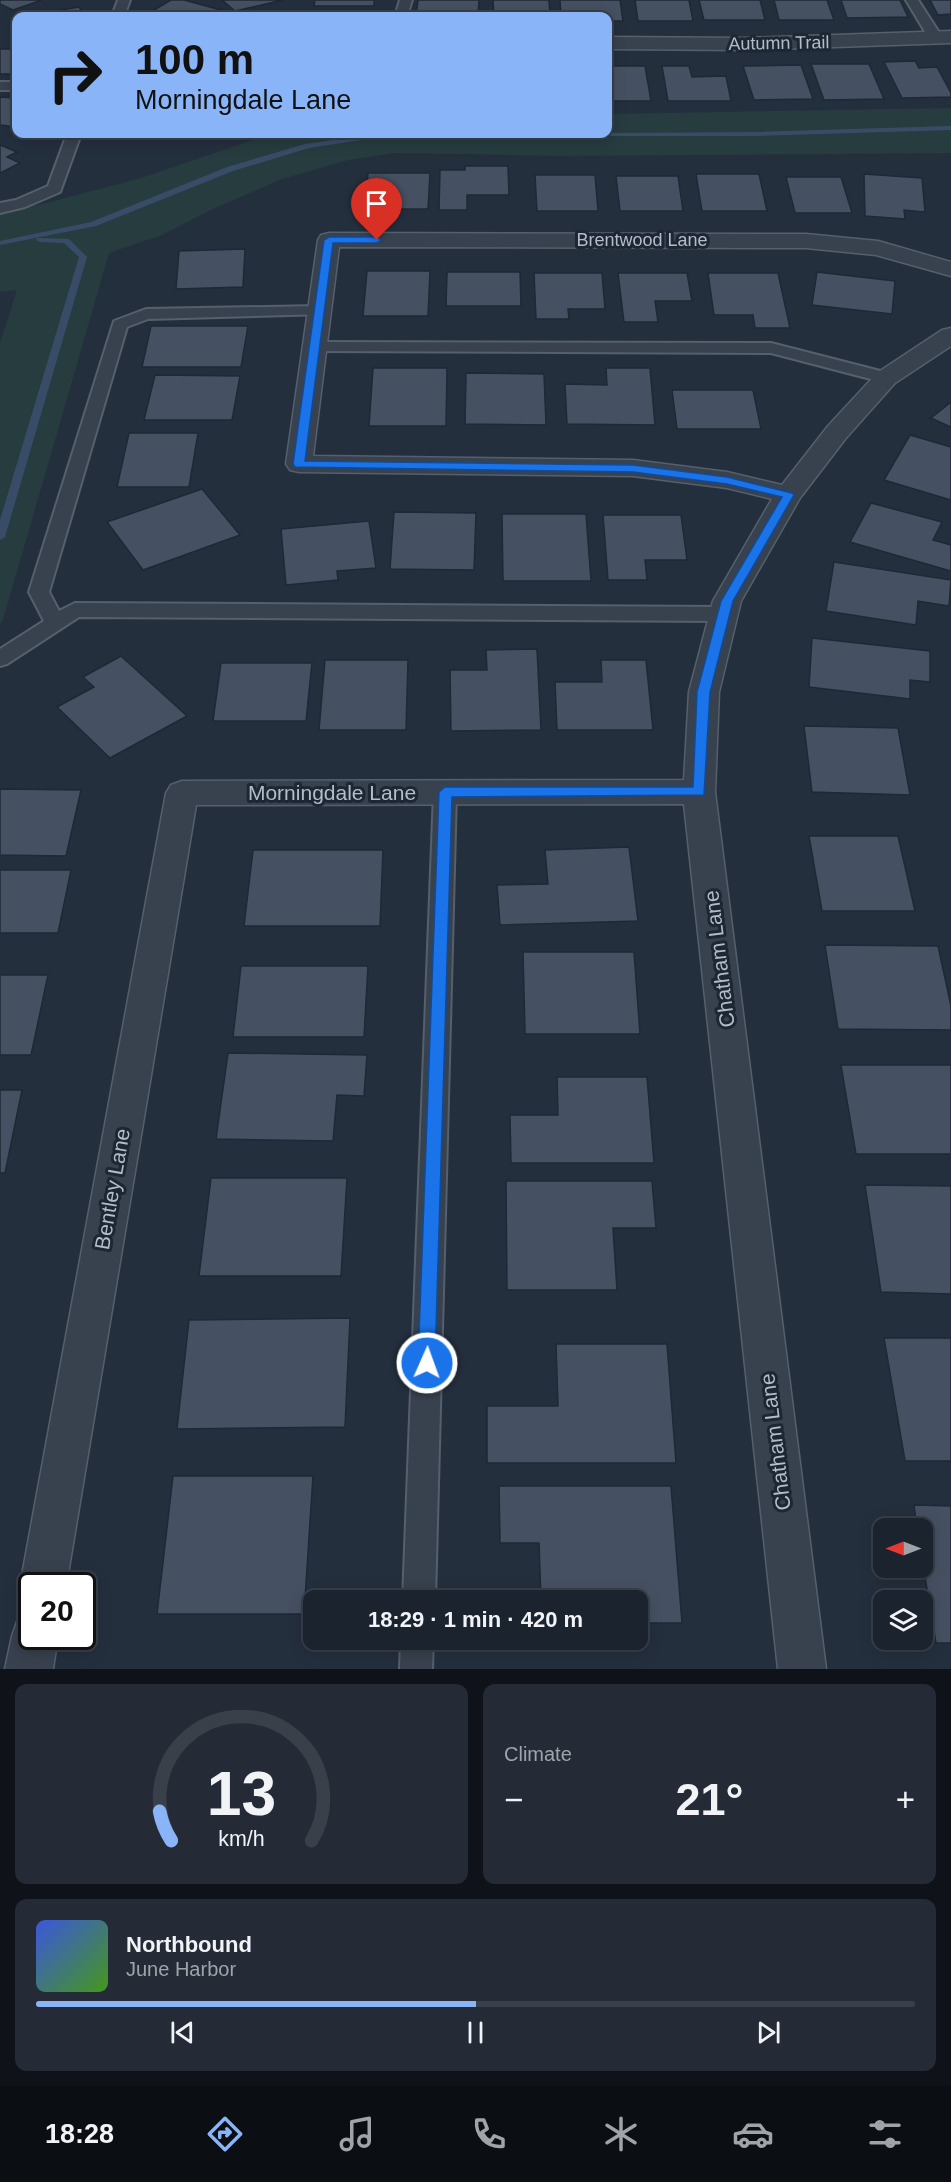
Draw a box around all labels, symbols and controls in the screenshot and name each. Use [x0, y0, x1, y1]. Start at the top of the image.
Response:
street label: Autumn Trail [728, 32, 830, 54]
icon: right [36, 36, 114, 114]
text: 100 m [135, 36, 254, 83]
text: Morningdale Lane [135, 85, 351, 115]
pin [351, 178, 402, 240]
icon: arrive [360, 187, 393, 220]
street label: Brentwood Lane [576, 230, 708, 250]
street label: Morningdale Lane [248, 781, 416, 804]
street label: Chatham Lane [699, 889, 739, 1029]
street label: Bentley Lane [90, 1127, 134, 1251]
position arrow [395, 1331, 459, 1395]
street label: Chatham Lane [755, 1372, 795, 1512]
north arrow [873, 1518, 933, 1578]
map controls [873, 1518, 933, 1650]
speed limit sign: 20 [18, 1572, 96, 1650]
button: layers [873, 1590, 933, 1650]
text: 18:29 · 1 min · 420 m [368, 1607, 583, 1632]
text: Climate [504, 1743, 572, 1765]
text: 13 [207, 1759, 276, 1828]
text: 21° [675, 1774, 744, 1825]
text: − [504, 1781, 523, 1818]
text: + [896, 1781, 915, 1818]
text: km/h [218, 1827, 265, 1851]
text: Northbound [126, 1932, 252, 1957]
text: June Harbor [126, 1958, 236, 1980]
icon: previous [166, 2016, 199, 2049]
icon: pause [459, 2016, 492, 2049]
icon: next [752, 2016, 785, 2049]
icon: directions [204, 2113, 246, 2155]
icon: music [336, 2113, 378, 2155]
icon: phone [468, 2113, 510, 2155]
icon: climate [600, 2113, 642, 2155]
icon: car [732, 2113, 774, 2155]
icon: filters [864, 2113, 906, 2155]
text: 18:28 [45, 2119, 114, 2149]

